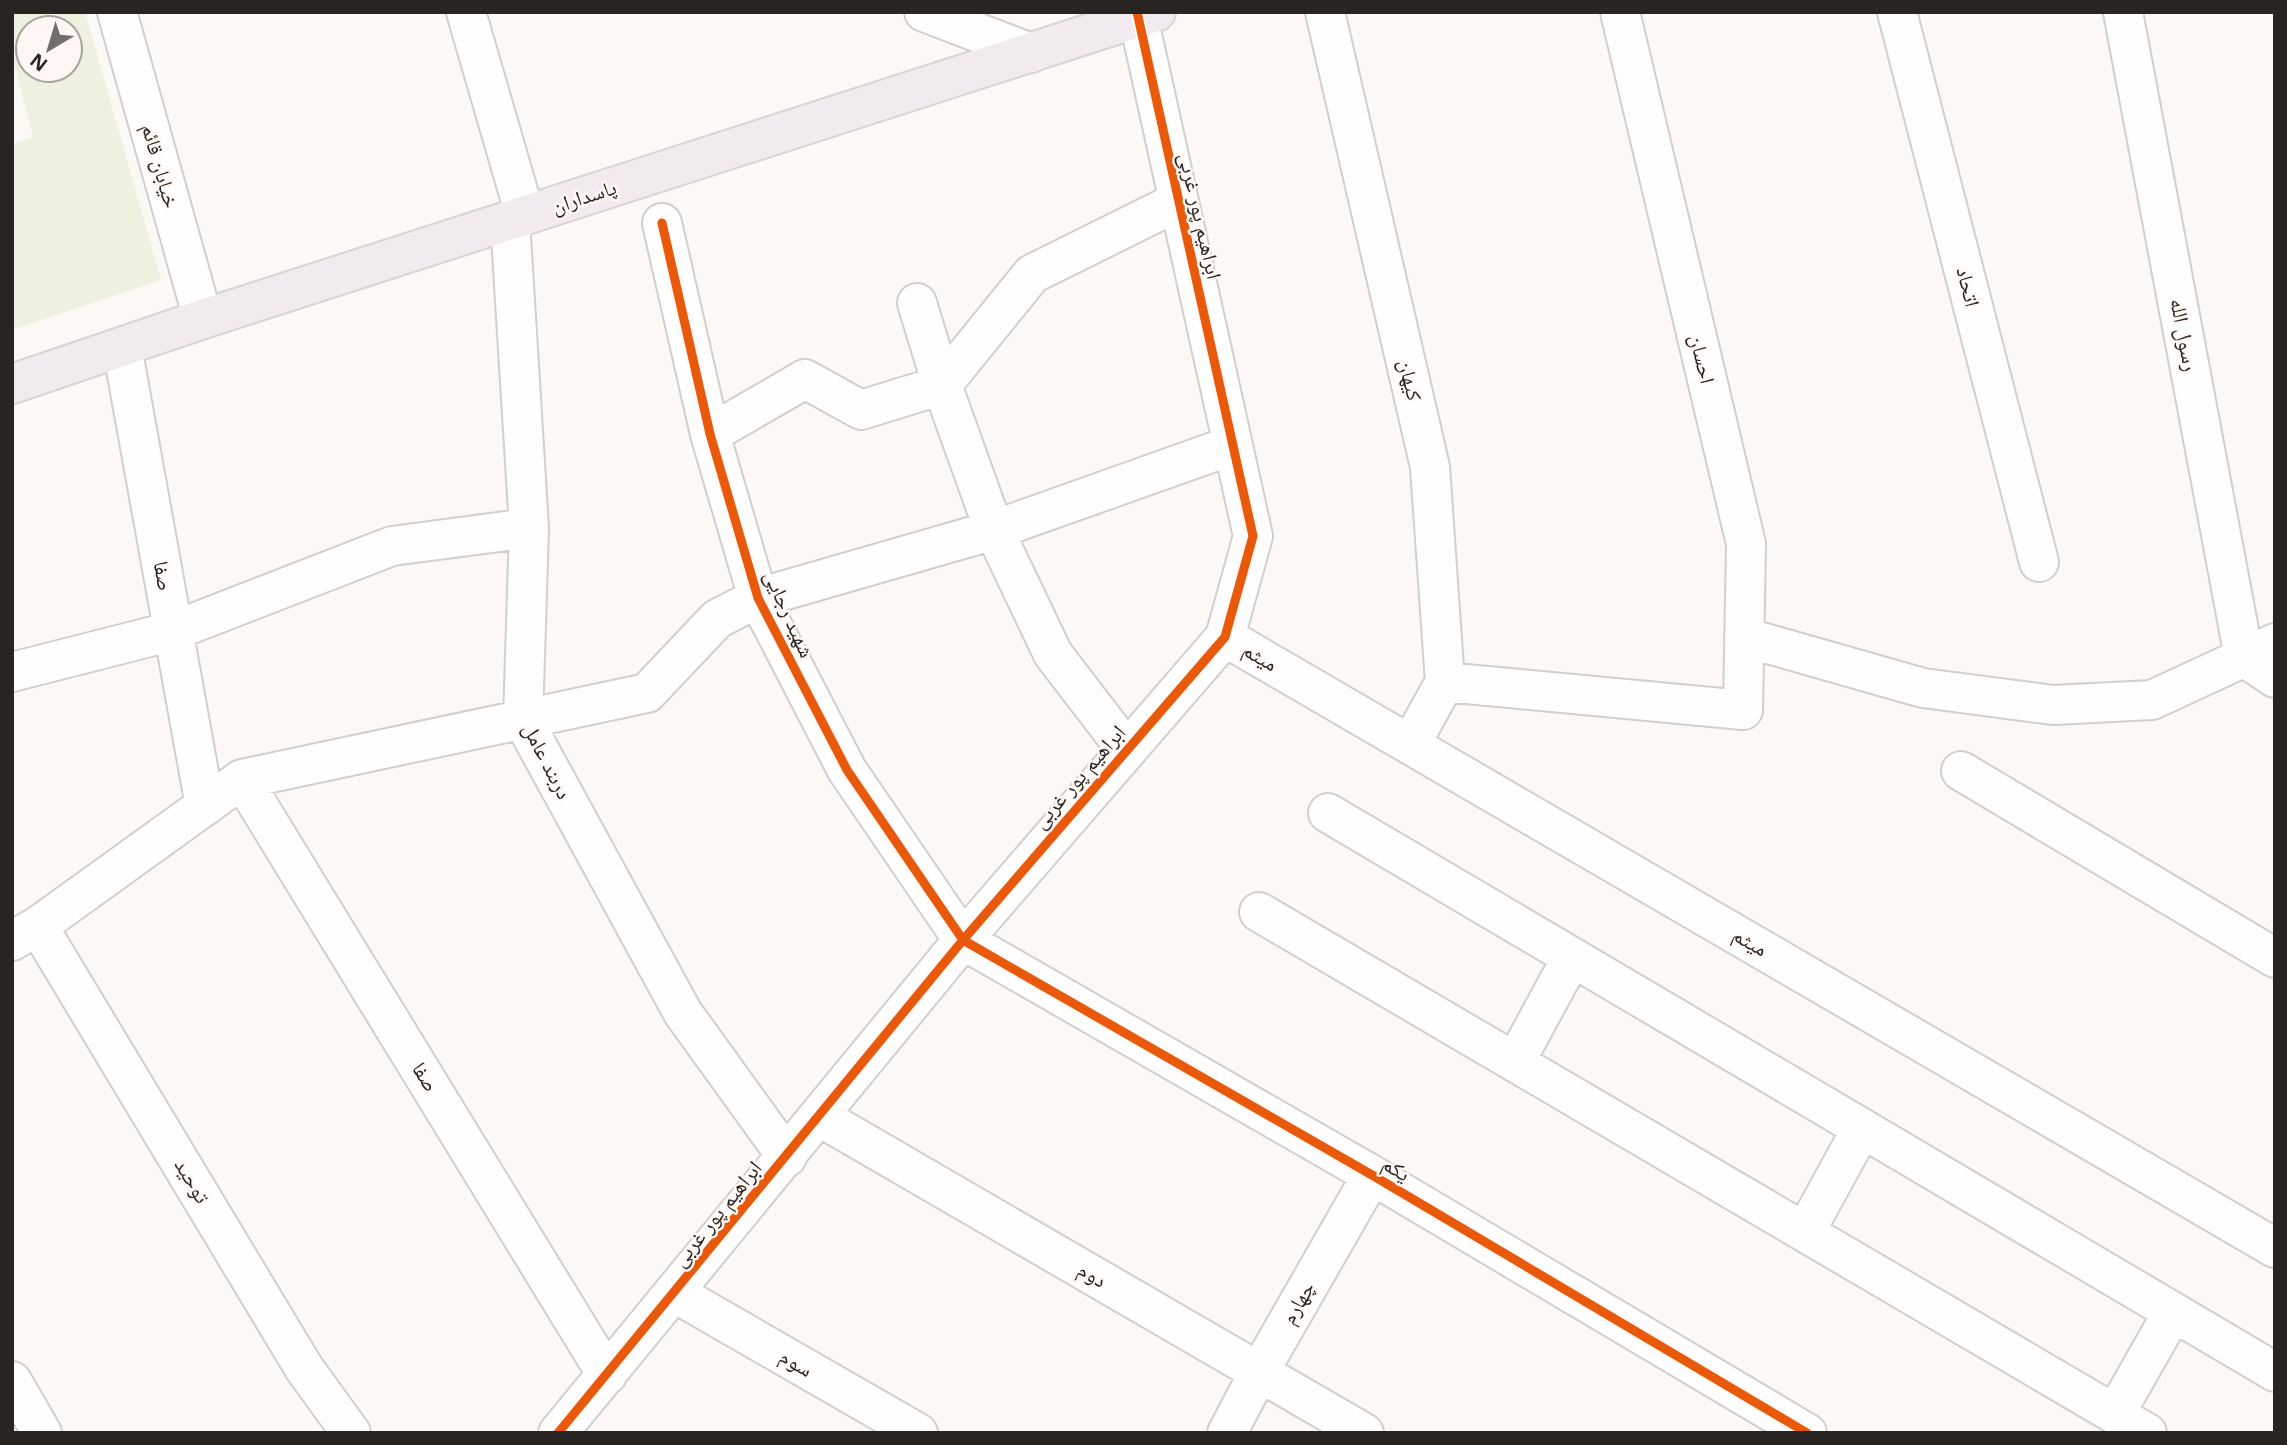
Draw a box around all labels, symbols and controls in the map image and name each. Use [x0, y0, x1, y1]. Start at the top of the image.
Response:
north arrow [14, 14, 84, 84]
text: N [24, 47, 53, 77]
street label: خیابان قائم [135, 120, 186, 211]
street label: ابراهیم پور غربی [1172, 150, 1229, 282]
street label: پاسداران [548, 172, 620, 220]
street label: اتحاد [1951, 264, 1987, 310]
street label: رسول الله [2164, 296, 2206, 374]
street label: احسان [1684, 331, 1722, 386]
street label: کیهان [1393, 356, 1429, 404]
street label: صفا [148, 559, 180, 593]
street label: شهید رجایی [758, 565, 822, 662]
street label: میثم [1237, 635, 1283, 678]
street label: دربند عامل [517, 718, 579, 803]
street label: ابراهیم پور غربی [1025, 719, 1132, 835]
street label: میثم [1727, 920, 1773, 963]
street label: صفا [406, 1056, 446, 1097]
street label: یکم [1377, 1149, 1416, 1188]
street label: توحید [169, 1153, 217, 1208]
street label: ابراهیم پور غربی [665, 1154, 768, 1273]
street label: دوم [1073, 1255, 1112, 1294]
street label: چهارم [1274, 1276, 1321, 1330]
street label: سوم [774, 1342, 818, 1384]

